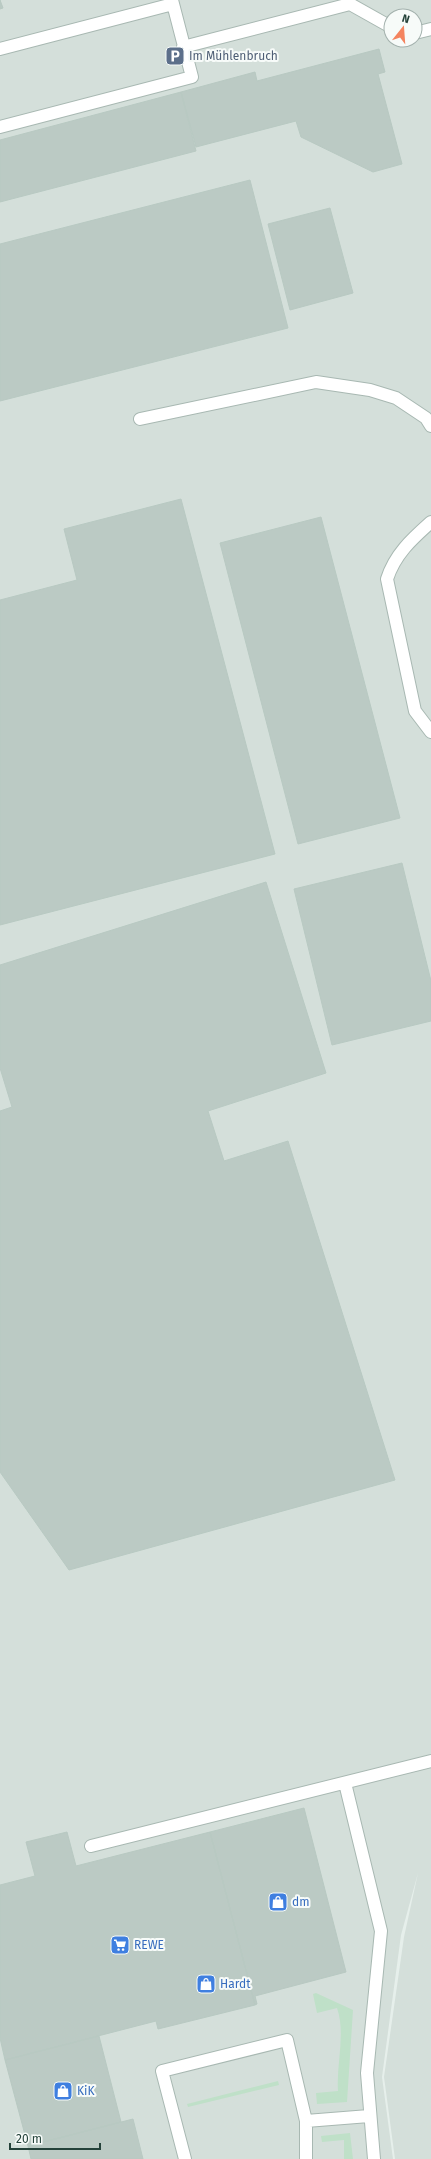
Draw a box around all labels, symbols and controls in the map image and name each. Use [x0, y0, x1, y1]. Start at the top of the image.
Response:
north arrow [383, 8, 423, 48]
text: N [400, 12, 411, 26]
parking icon: Im Mühlenbruch [164, 45, 186, 67]
place label: Im Mühlenbruch [189, 49, 278, 63]
shop icon: dm [267, 1891, 289, 1913]
place label: dm [292, 1895, 309, 1909]
supermarket icon: REWE [109, 1934, 131, 1956]
place label: REWE [134, 1938, 164, 1952]
shop icon: Hardt [195, 1973, 217, 1995]
place label: Hardt [220, 1977, 251, 1991]
shop icon: KiK [52, 2080, 74, 2102]
place label: KiK [77, 2084, 95, 2098]
scale bar [10, 2125, 100, 2151]
text: 20 m [16, 2132, 42, 2146]

